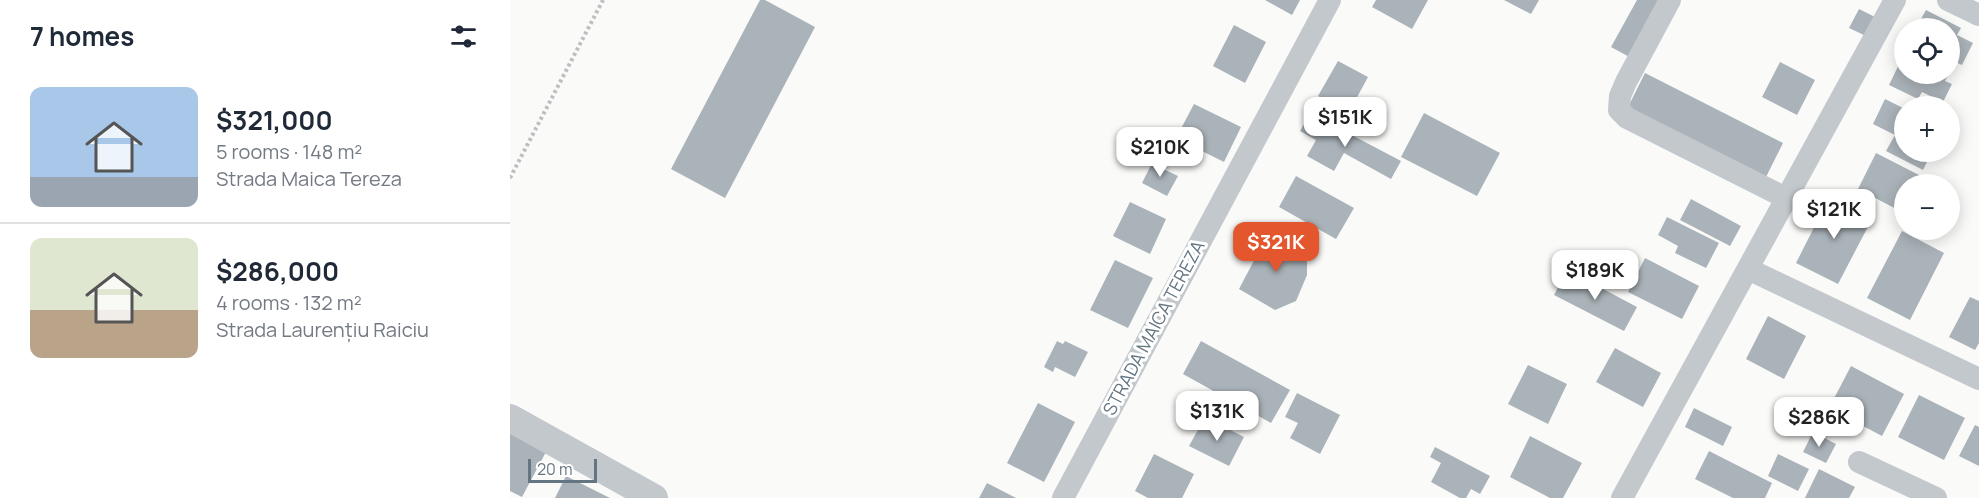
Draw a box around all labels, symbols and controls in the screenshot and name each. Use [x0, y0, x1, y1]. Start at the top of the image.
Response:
text: 7 homes [30, 18, 134, 54]
map controls [1894, 18, 1960, 240]
button: locate [1894, 18, 1960, 84]
icon: filters [447, 20, 480, 53]
button: + [1894, 96, 1960, 162]
pin: $151K [1303, 97, 1387, 148]
text: $321,000 [216, 102, 333, 138]
text: $151K [1318, 103, 1372, 130]
icon: home [78, 111, 150, 183]
pin: $210K [1118, 127, 1202, 178]
text: $210K [1130, 133, 1190, 160]
text: 5 rooms · 148 m² [216, 138, 362, 165]
text: Strada Maica Tereza [216, 165, 402, 192]
button: − [1894, 174, 1960, 240]
pin: $121K [1792, 189, 1876, 240]
text: $121K [1807, 195, 1861, 222]
pin: $321K [1234, 222, 1318, 273]
text: $321K [1247, 228, 1305, 255]
street label: STRADA MAICA TEREZA [1097, 235, 1210, 419]
pin: $189K [1553, 250, 1637, 301]
text: $286,000 [216, 253, 339, 289]
text: $189K [1566, 256, 1624, 283]
icon: home [78, 262, 150, 334]
text: 4 rooms · 132 m² [216, 289, 362, 316]
text: Strada Laurențiu Raiciu [216, 316, 429, 343]
pin: $131K [1175, 391, 1259, 442]
text: $131K [1190, 397, 1244, 424]
pin: $286K [1777, 397, 1861, 448]
text: $286K [1788, 403, 1850, 430]
scale bar [528, 456, 597, 484]
text: 20 m [537, 458, 573, 480]

